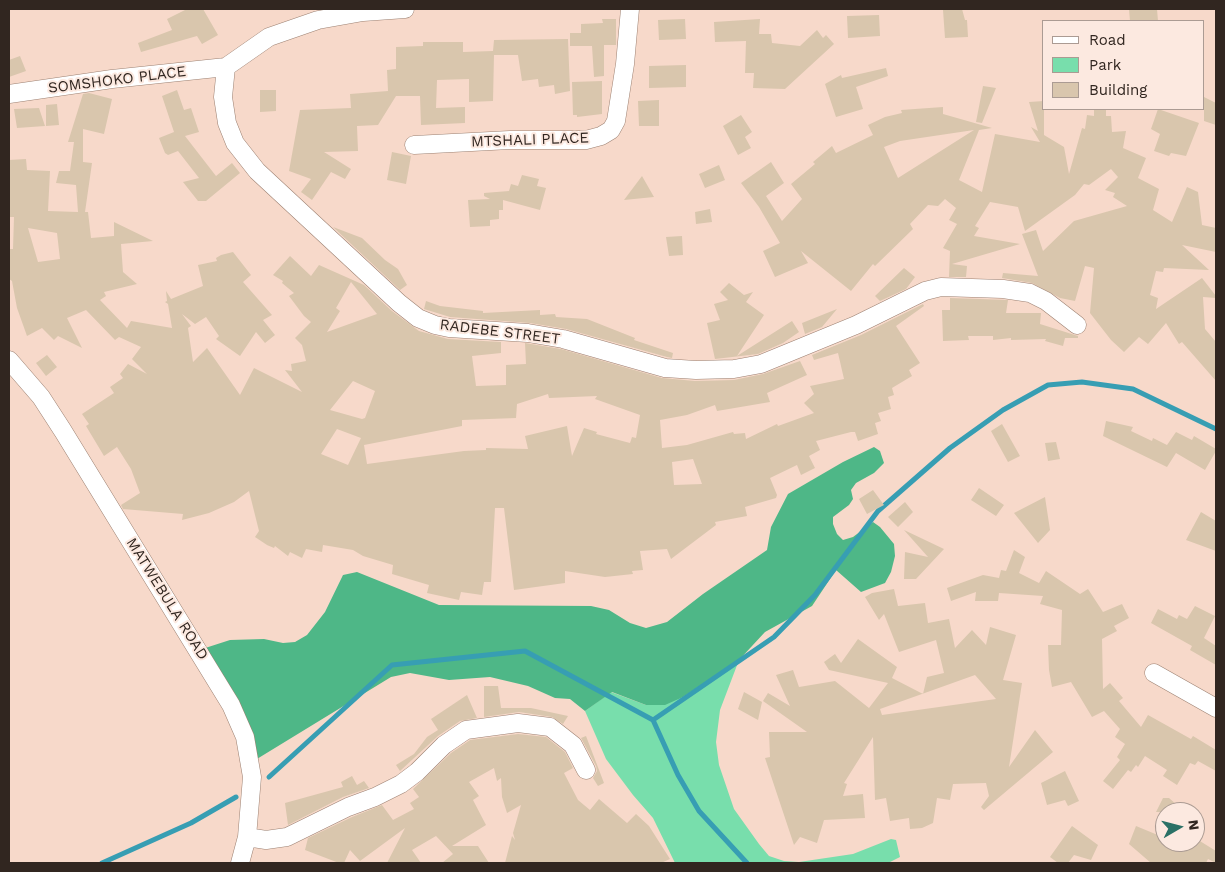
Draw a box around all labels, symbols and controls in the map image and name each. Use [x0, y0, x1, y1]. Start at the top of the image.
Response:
legend [1042, 20, 1205, 110]
text: Road [1089, 31, 1126, 49]
text: Park [1089, 56, 1121, 74]
street label: SOMSHOKO PLACE [47, 63, 187, 97]
text: Building [1089, 81, 1147, 99]
street label: MTSHALI PLACE [471, 129, 589, 151]
street label: RADEBE STREET [439, 316, 561, 348]
street label: MATWEBULA ROAD [122, 535, 212, 663]
north arrow [1155, 802, 1205, 852]
text: N [1185, 819, 1203, 831]

